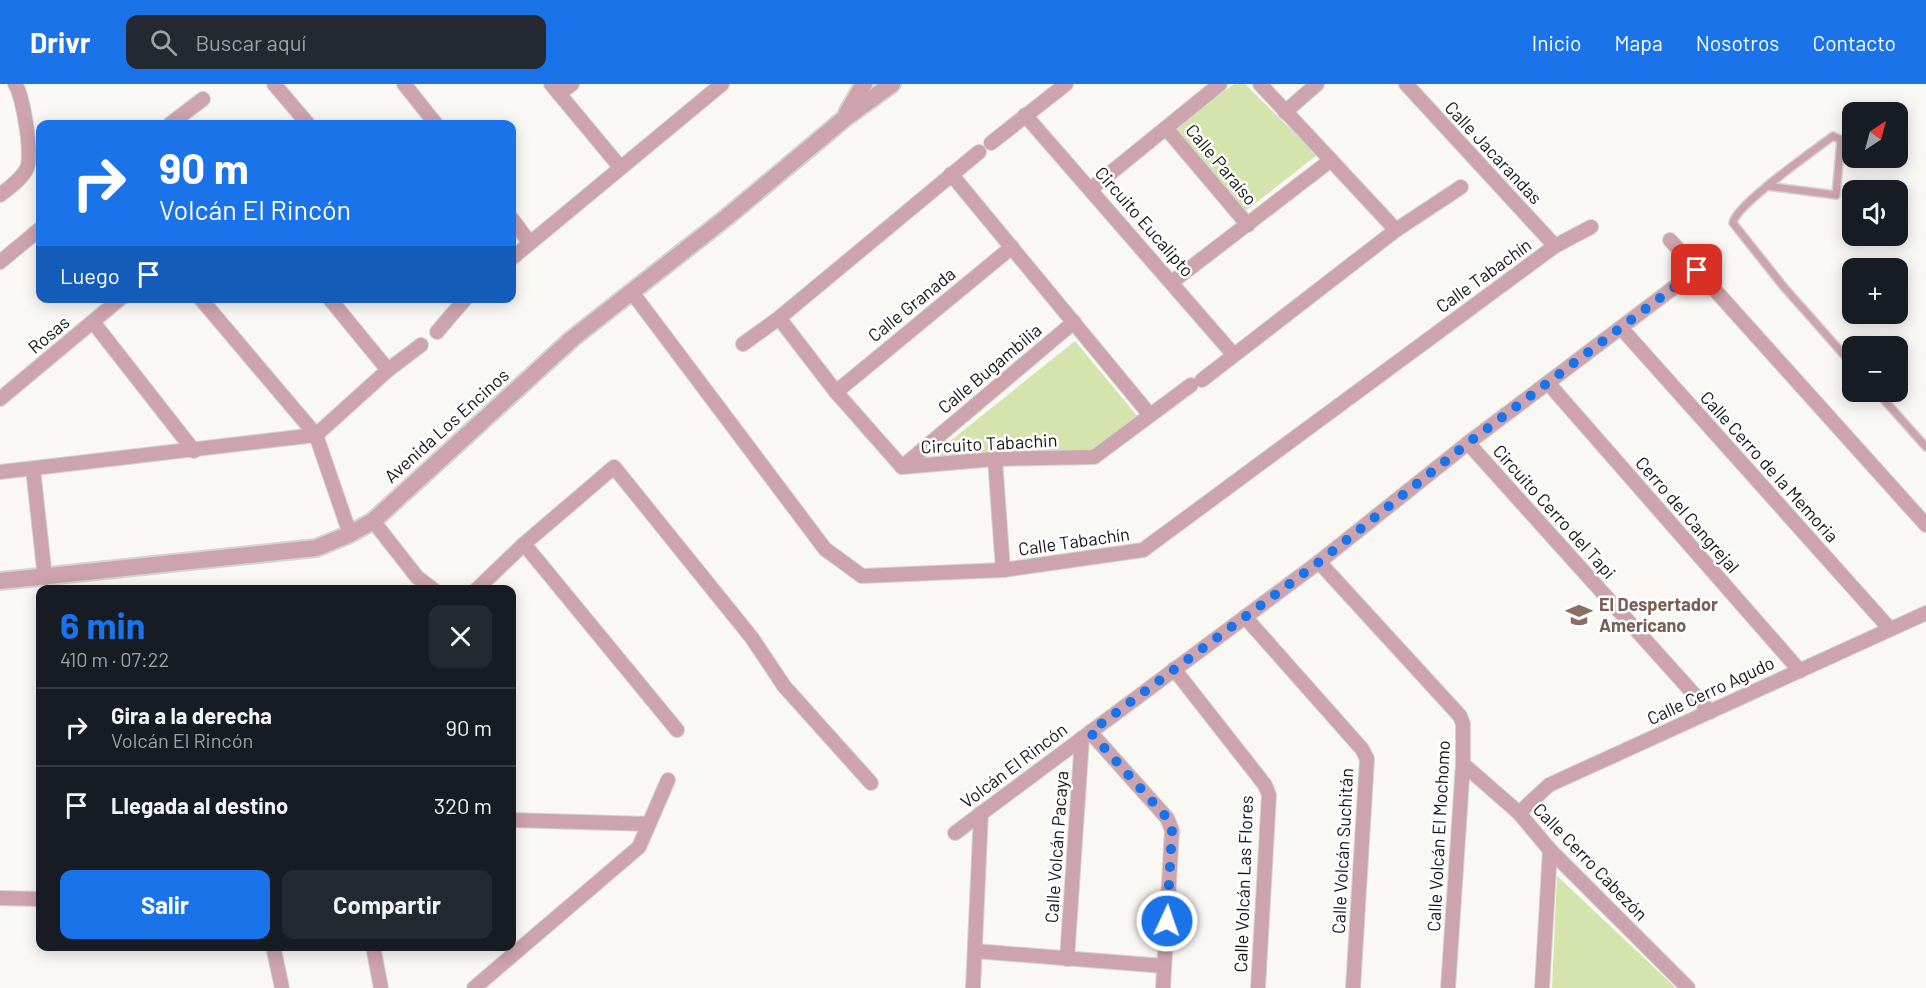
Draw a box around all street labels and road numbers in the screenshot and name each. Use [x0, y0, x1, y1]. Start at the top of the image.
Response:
street label: Calle Jacarandas [1440, 96, 1547, 208]
street label: Calle Paraíso [1181, 119, 1262, 209]
street label: Circuito Eucalipto [1091, 162, 1199, 281]
street label: Calle Tabachín [1432, 233, 1535, 317]
street label: Calle Granada [863, 262, 960, 346]
street label: Rosas [23, 311, 74, 358]
street label: Calle Bugambilia [933, 319, 1046, 418]
street label: Avenida Los Encinos [380, 364, 513, 487]
street label: Calle Cerro de la Memoria [1696, 386, 1843, 546]
street label: Circuito Tabachin [920, 428, 1058, 458]
street label: Circuito Cerro del Tapi [1489, 440, 1621, 583]
street label: Cerro del Cangrejal [1631, 452, 1744, 577]
street label: Calle Tabachín [1017, 522, 1131, 560]
street label: Calle Cerro Agudo [1643, 651, 1778, 729]
street label: Volcán El Rincón [956, 718, 1071, 812]
street label: Calle Volcán El Mochomo [1422, 740, 1454, 932]
street label: Calle Volcán Suchitán [1327, 767, 1357, 935]
street label: Calle Volcán Pacaya [1040, 770, 1072, 924]
street label: Calle Volcán Las Flores [1229, 795, 1257, 973]
street label: Calle Cerro Cabezón [1529, 798, 1652, 925]

